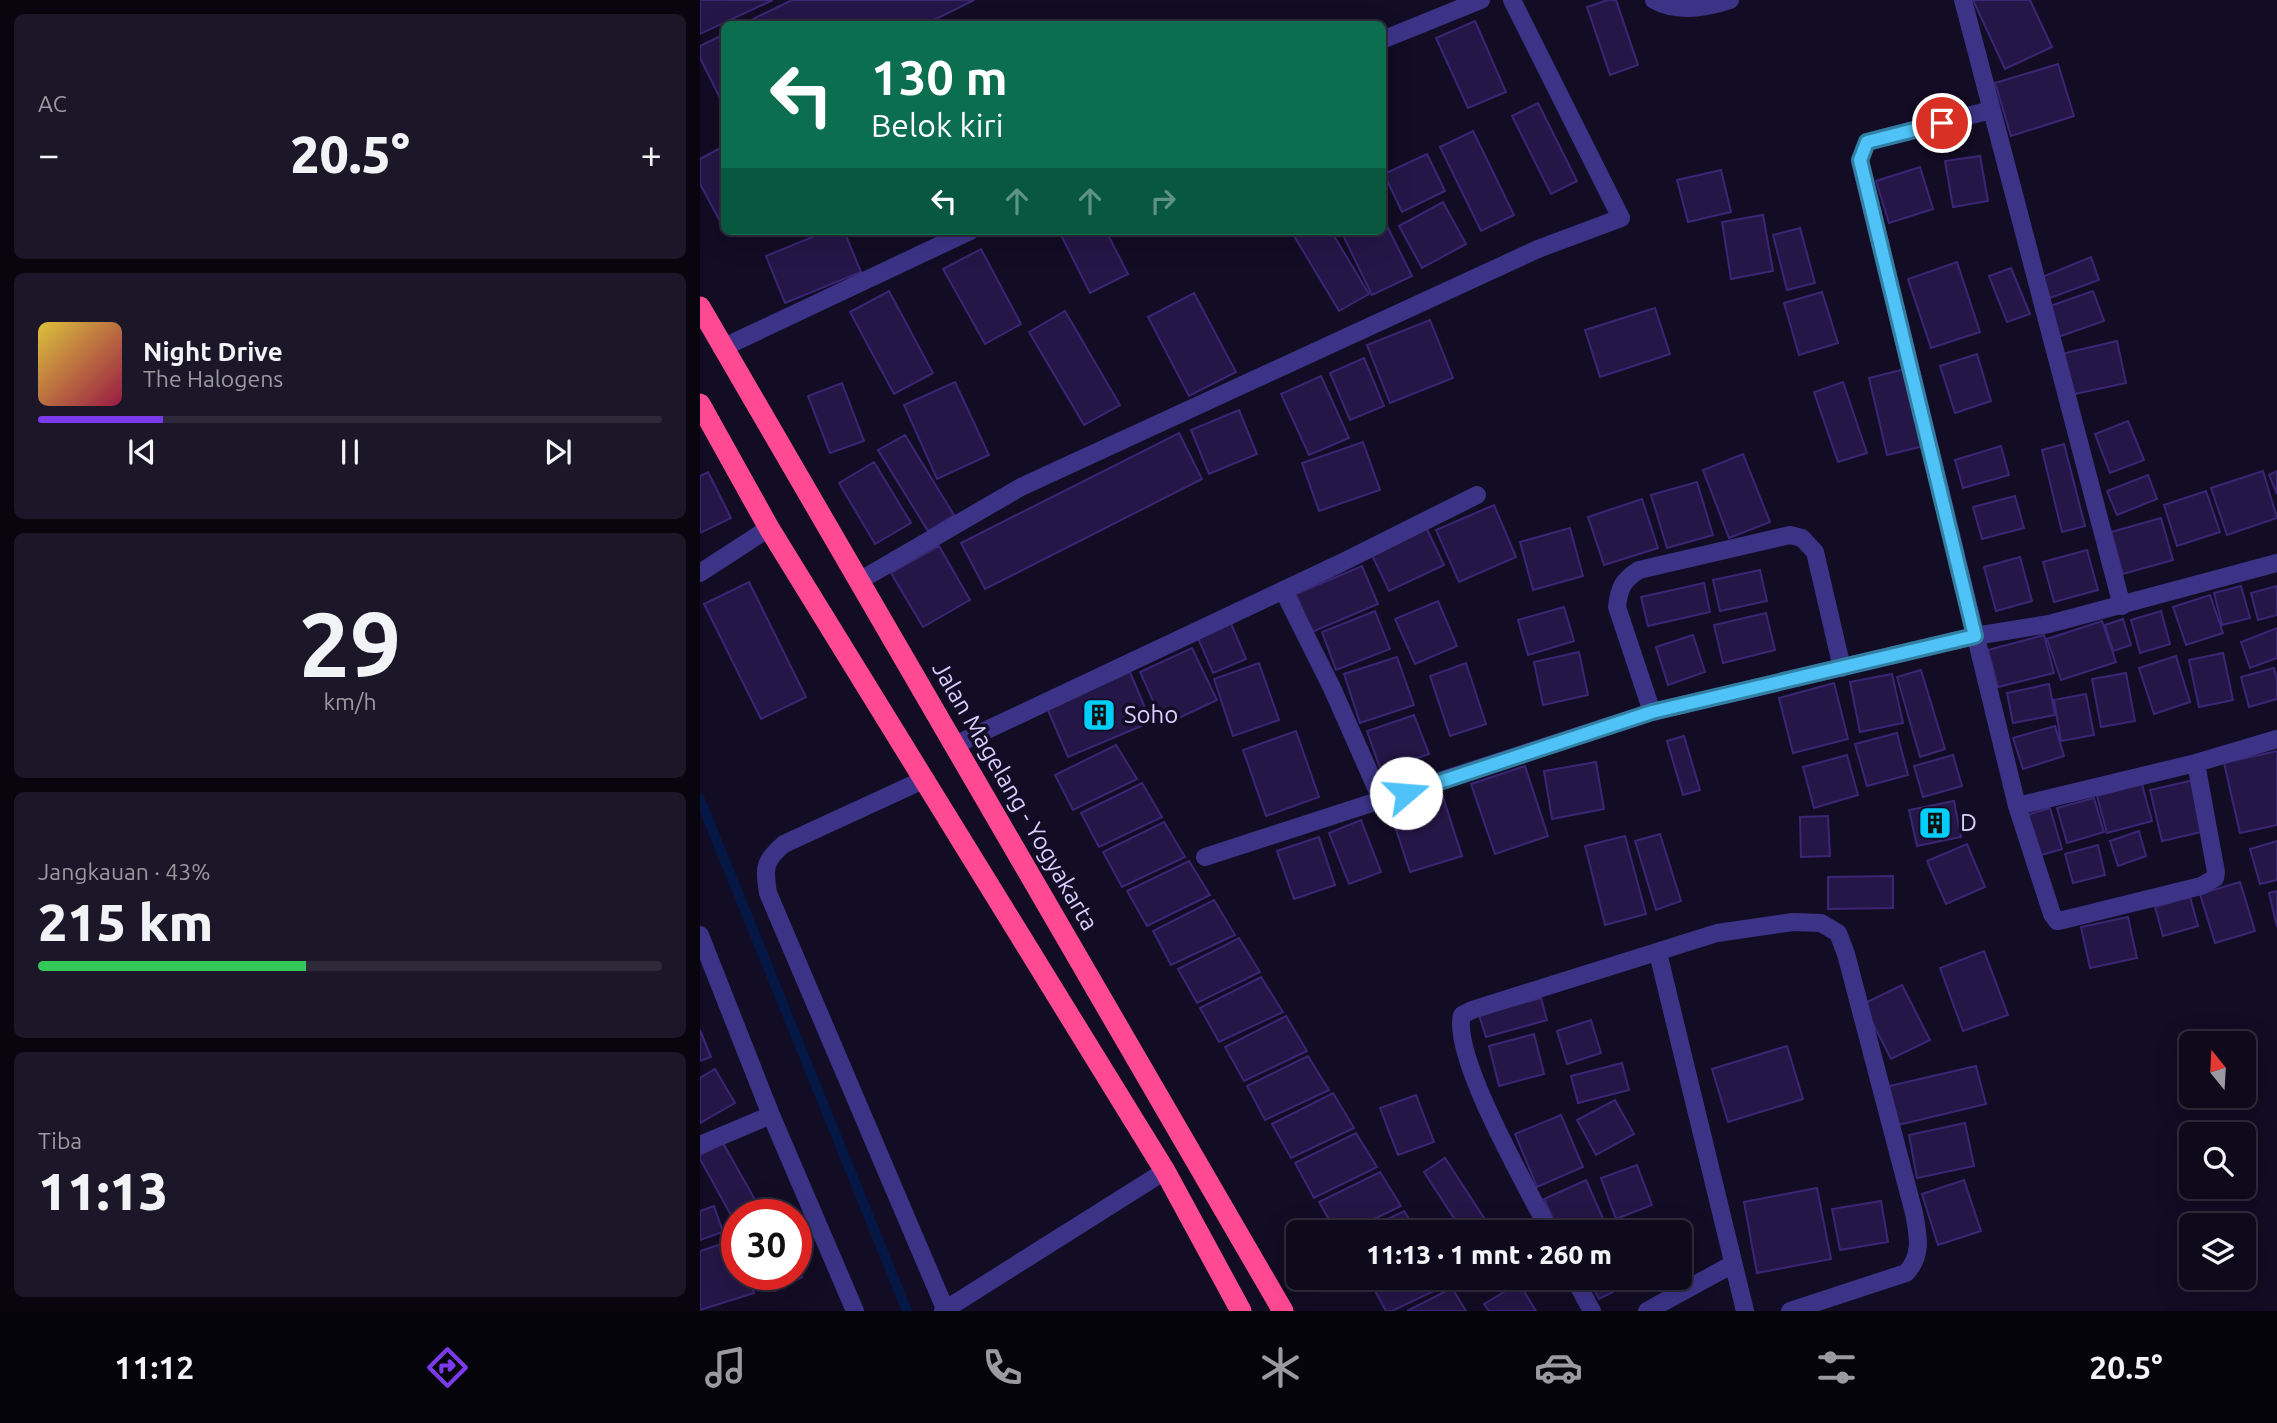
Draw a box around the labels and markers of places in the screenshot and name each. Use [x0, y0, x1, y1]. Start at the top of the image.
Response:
pin [1912, 93, 1972, 153]
building icon: Soho [1080, 696, 1118, 734]
place label: Soho [1124, 701, 1178, 728]
building icon: D [1916, 804, 1954, 842]
place label: D [1960, 809, 1977, 836]

